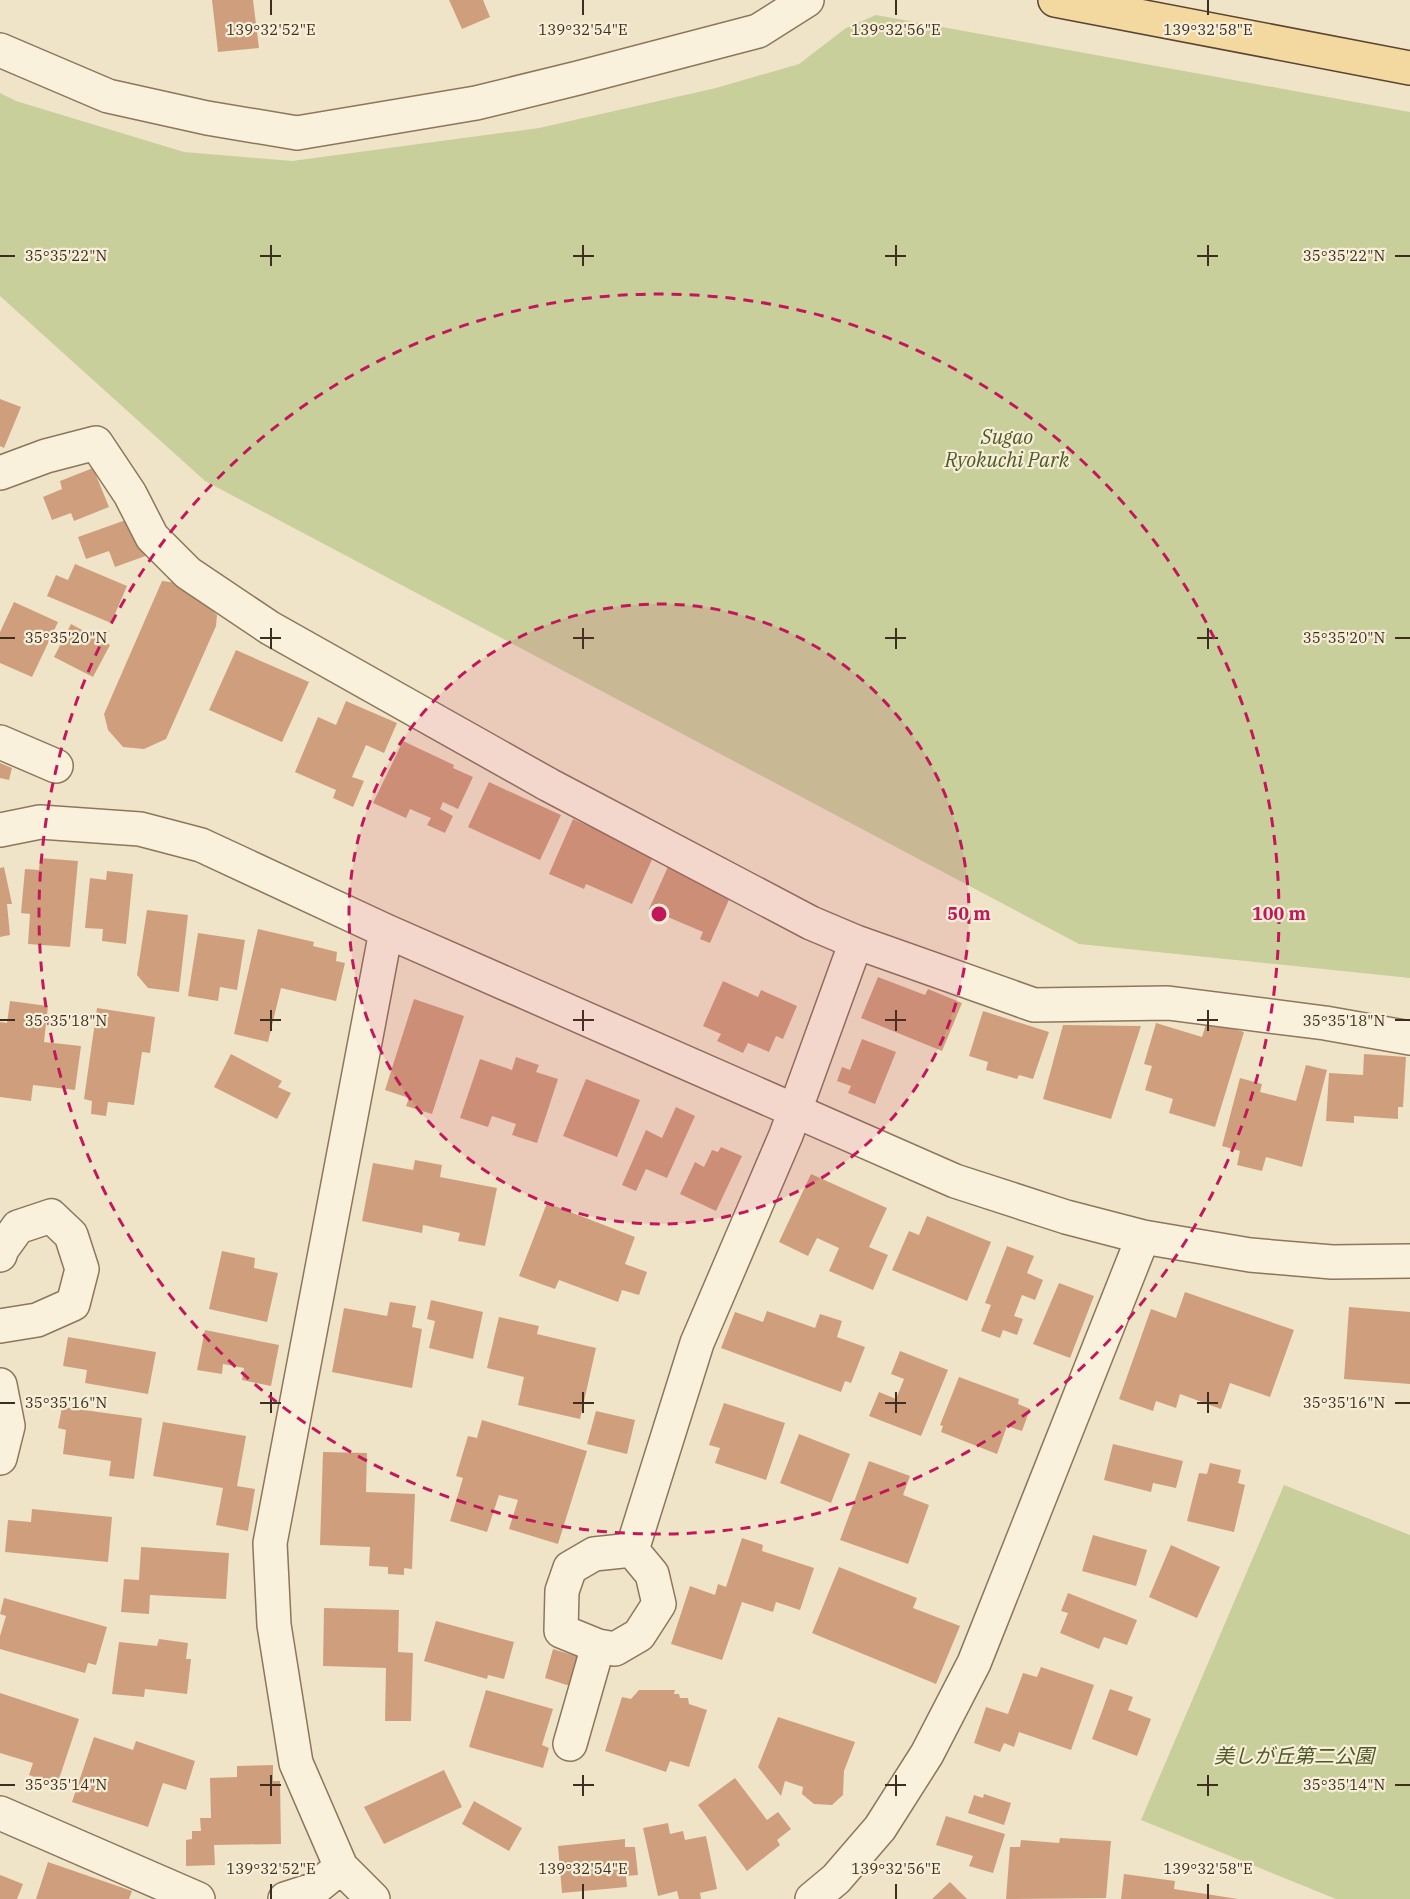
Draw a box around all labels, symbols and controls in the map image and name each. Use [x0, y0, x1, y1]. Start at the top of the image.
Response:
text: 139°32'52"E [226, 20, 316, 39]
text: 139°32'54"E [538, 20, 628, 39]
text: 139°32'56"E [851, 20, 941, 39]
text: 139°32'58"E [1163, 20, 1253, 39]
text: 35°35'22"N [25, 246, 107, 265]
text: 35°35'22"N [1303, 246, 1385, 265]
park label: Sugao Ryokuchi Park [944, 423, 1070, 473]
text: 35°35'20"N [25, 628, 107, 647]
text: 35°35'20"N [1303, 628, 1385, 647]
text: 50 m [947, 902, 991, 925]
text: 100 m [1252, 902, 1307, 925]
centre of rings [649, 904, 669, 924]
text: 35°35'18"N [25, 1011, 107, 1030]
text: 35°35'18"N [1303, 1011, 1385, 1030]
text: 35°35'16"N [25, 1393, 107, 1412]
text: 35°35'16"N [1303, 1393, 1385, 1412]
park label: 美しが丘第二公園 [1214, 1742, 1377, 1769]
text: 35°35'14"N [25, 1775, 107, 1794]
text: 35°35'14"N [1303, 1775, 1385, 1794]
text: 139°32'52"E [226, 1859, 316, 1878]
text: 139°32'54"E [538, 1859, 628, 1878]
text: 139°32'56"E [851, 1859, 941, 1878]
text: 139°32'58"E [1163, 1859, 1253, 1878]

